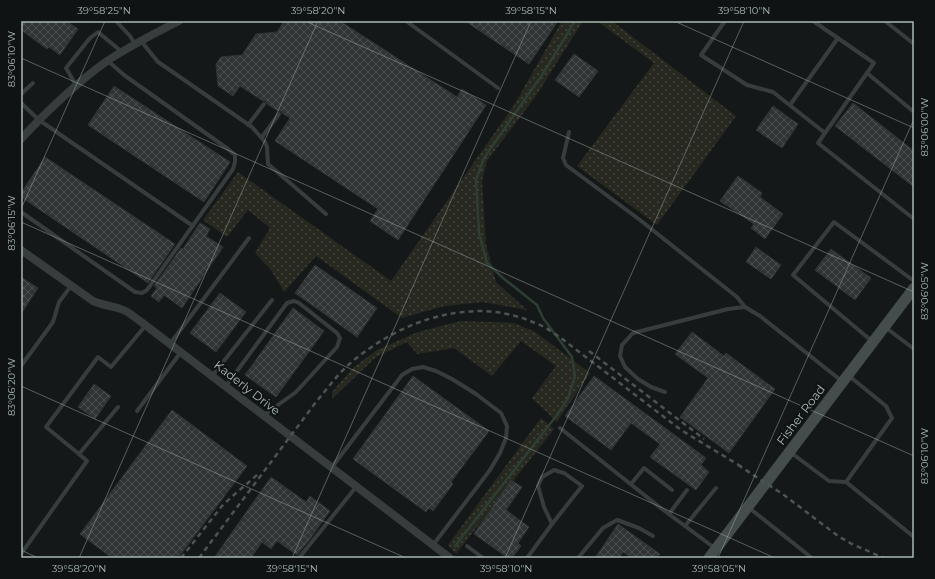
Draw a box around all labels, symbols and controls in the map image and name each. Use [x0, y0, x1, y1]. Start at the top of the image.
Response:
text: 39°58'25"N [77, 4, 131, 17]
text: 39°58'20"N [291, 4, 345, 17]
text: 39°58'15"N [505, 4, 557, 17]
text: 39°58'10"N [718, 4, 770, 17]
text: 83°06'10"W [5, 31, 18, 87]
text: 83°06'00"W [918, 98, 931, 156]
text: 83°06'15"W [5, 195, 18, 251]
text: 83°06'05"W [918, 262, 931, 320]
street label: Kaderly Drive [211, 357, 283, 418]
text: 83°06'20"W [5, 358, 18, 416]
street label: Fisher Road [773, 382, 828, 448]
text: 83°06'10"W [918, 428, 931, 484]
text: 39°58'20"N [52, 562, 106, 575]
text: 39°58'15"N [266, 562, 318, 575]
text: 39°58'10"N [480, 562, 532, 575]
text: 39°58'05"N [692, 562, 746, 575]

